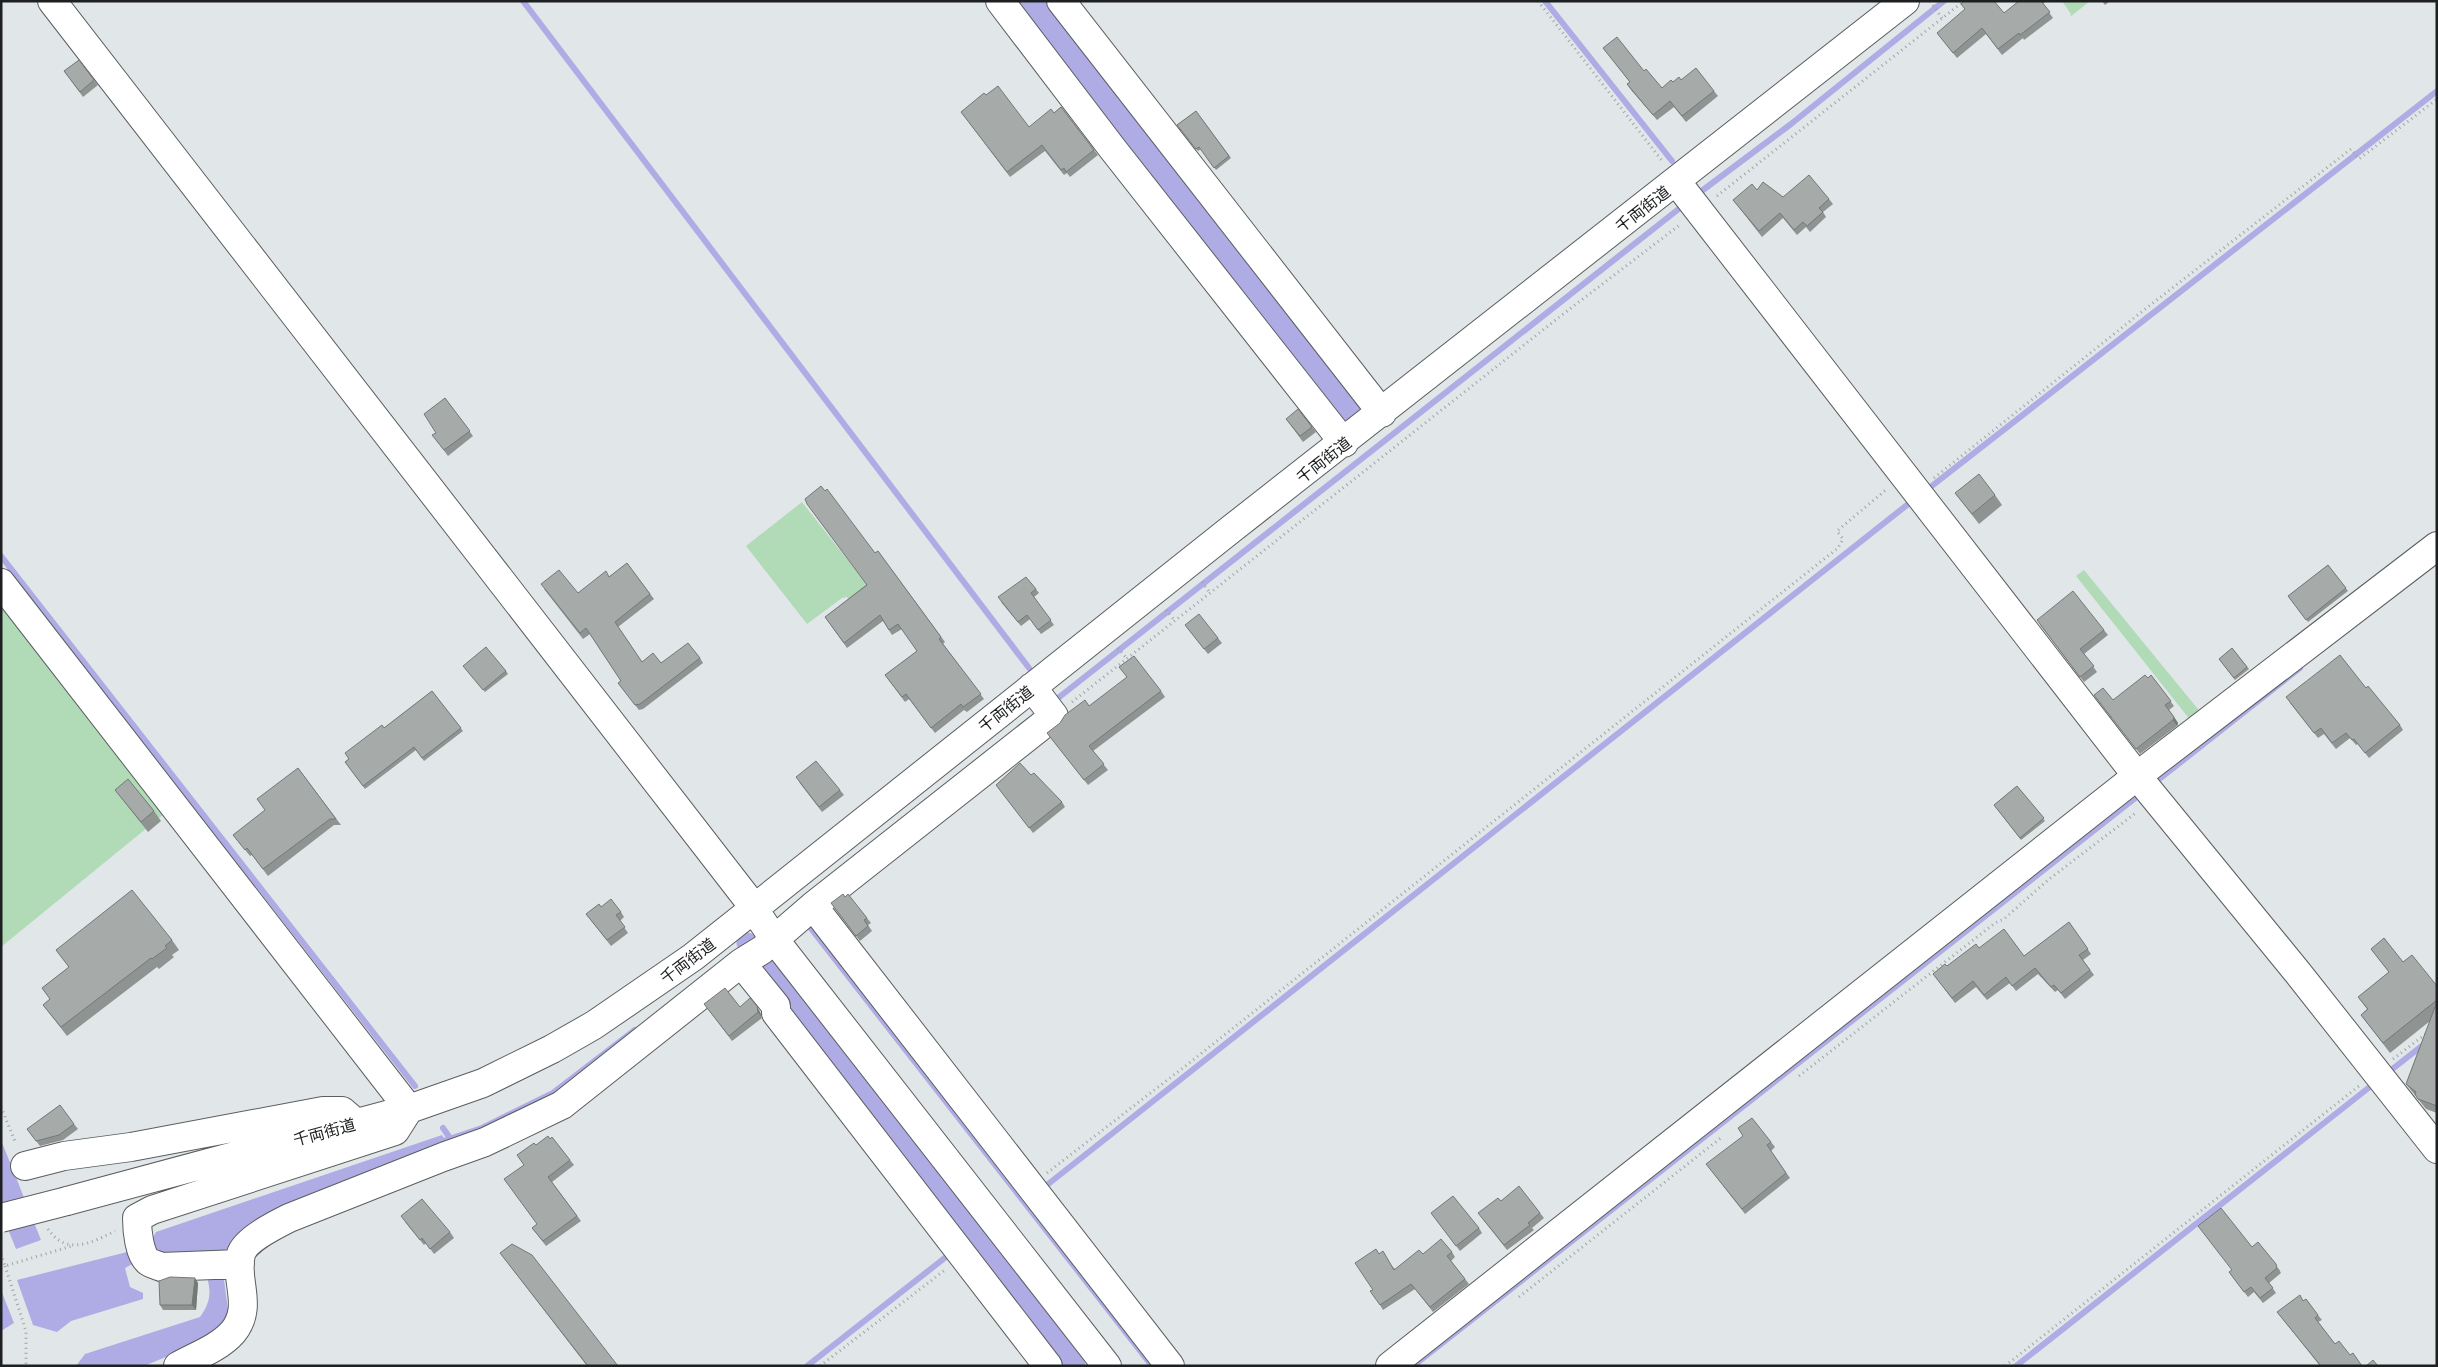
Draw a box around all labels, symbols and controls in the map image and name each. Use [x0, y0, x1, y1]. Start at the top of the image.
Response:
street label: 千両街道 [1609, 179, 1675, 237]
street label: 千両街道 [1290, 430, 1356, 488]
street label: 千両街道 [972, 679, 1038, 737]
street label: 千両街道 [654, 931, 720, 989]
street label: 千両街道 [290, 1111, 358, 1151]

